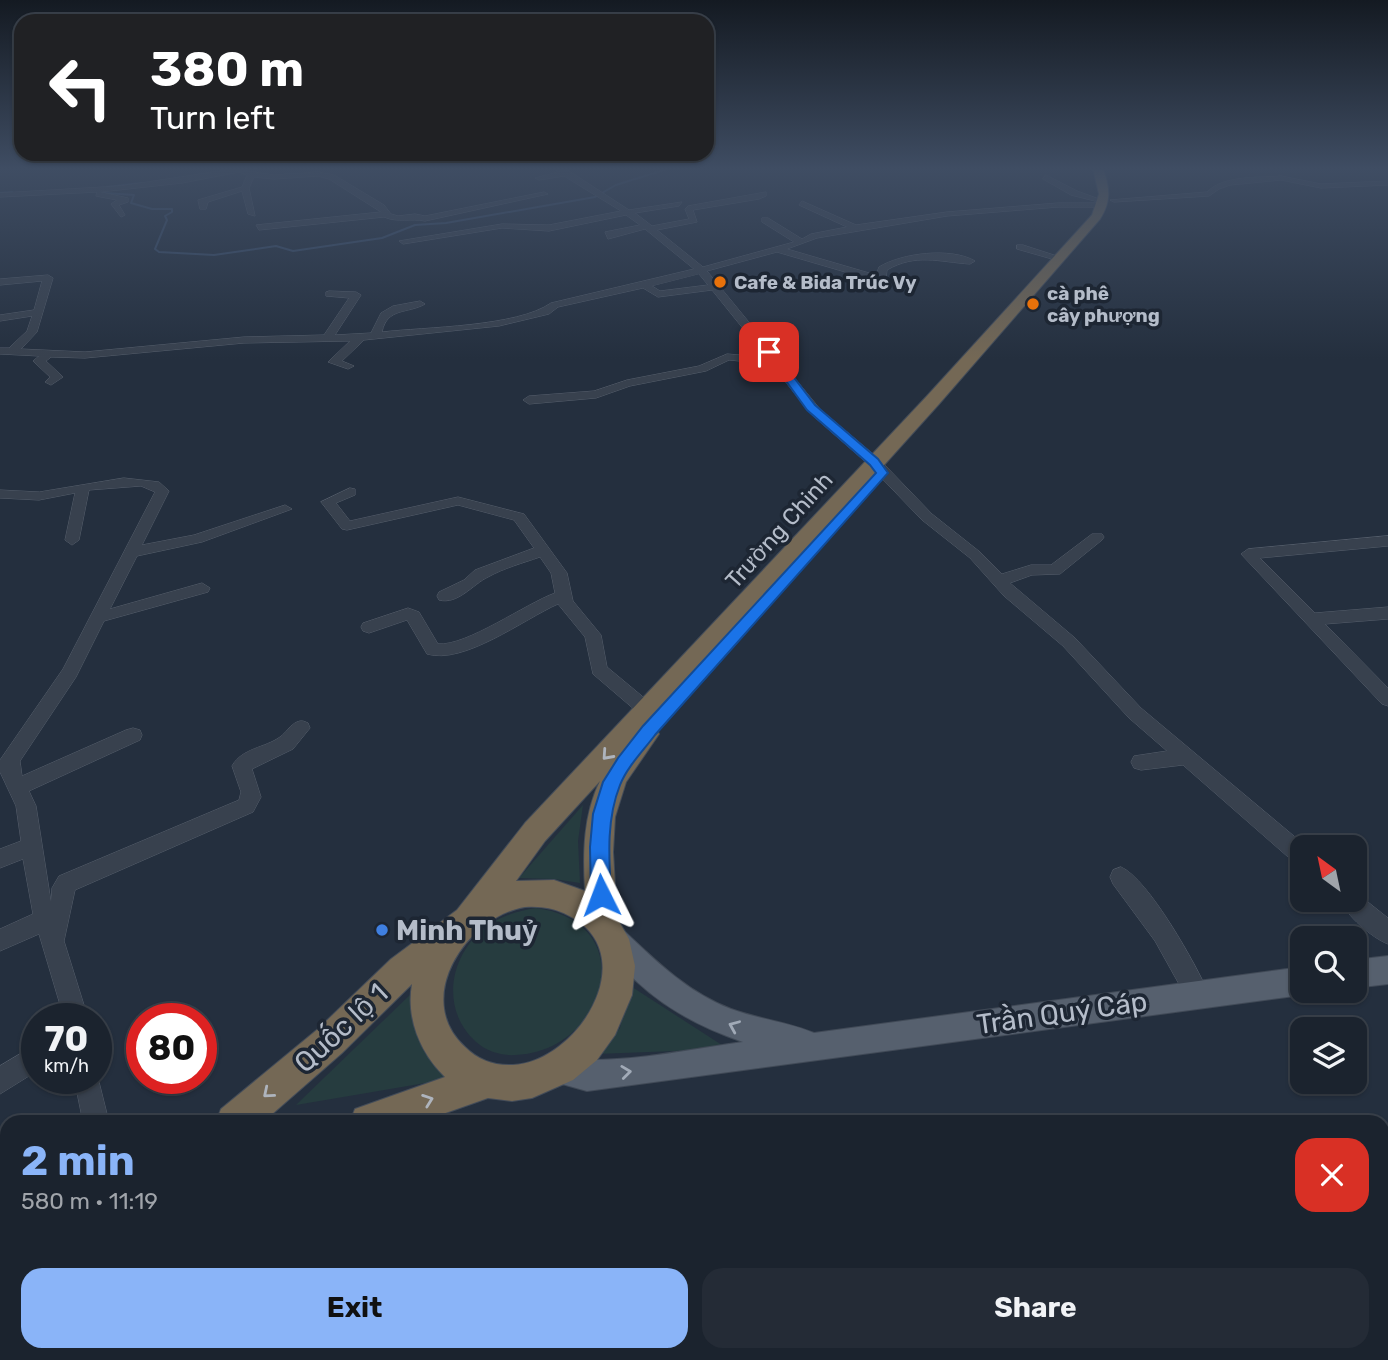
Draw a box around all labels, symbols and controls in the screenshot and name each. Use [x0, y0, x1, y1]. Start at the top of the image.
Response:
text: 380 m [150, 40, 304, 98]
icon: left [35, 42, 126, 133]
text: Turn left [150, 99, 275, 137]
place label: Cafe & Bida Trúc Vy [734, 271, 917, 294]
marker: Cafe & Bida Trúc Vy [712, 274, 728, 290]
place label: cà phê cây phượng [1047, 282, 1160, 327]
marker: cà phê cây phượng [1025, 296, 1041, 312]
pin [739, 322, 799, 382]
icon: arrive [750, 333, 788, 371]
street label: Trường Chinh [719, 466, 839, 594]
one-way arrow [603, 747, 615, 760]
north arrow [1290, 835, 1367, 912]
map controls [1290, 835, 1367, 1094]
position arrow [564, 858, 638, 932]
place label: Minh Thuỷ [396, 914, 538, 947]
marker: Minh Thuỷ [374, 922, 390, 938]
button: search [1290, 926, 1367, 1003]
street label: Quốc lộ 1 [287, 976, 394, 1079]
street label: Trần Quý Cáp [975, 984, 1149, 1041]
speed limit sign: 80 [126, 1003, 217, 1094]
button: layers [1290, 1017, 1367, 1094]
text: 70 [45, 1018, 88, 1060]
one-way arrow [728, 1020, 740, 1034]
text: km/h [44, 1055, 89, 1077]
one-way arrow [621, 1065, 632, 1080]
one-way arrow [263, 1085, 276, 1097]
one-way arrow [421, 1095, 433, 1109]
text: 2 min [21, 1136, 135, 1186]
button: close [1295, 1138, 1369, 1212]
text: 580 m · 11:19 [21, 1187, 158, 1215]
button: Exit [21, 1268, 688, 1348]
button: Share [702, 1268, 1369, 1348]

